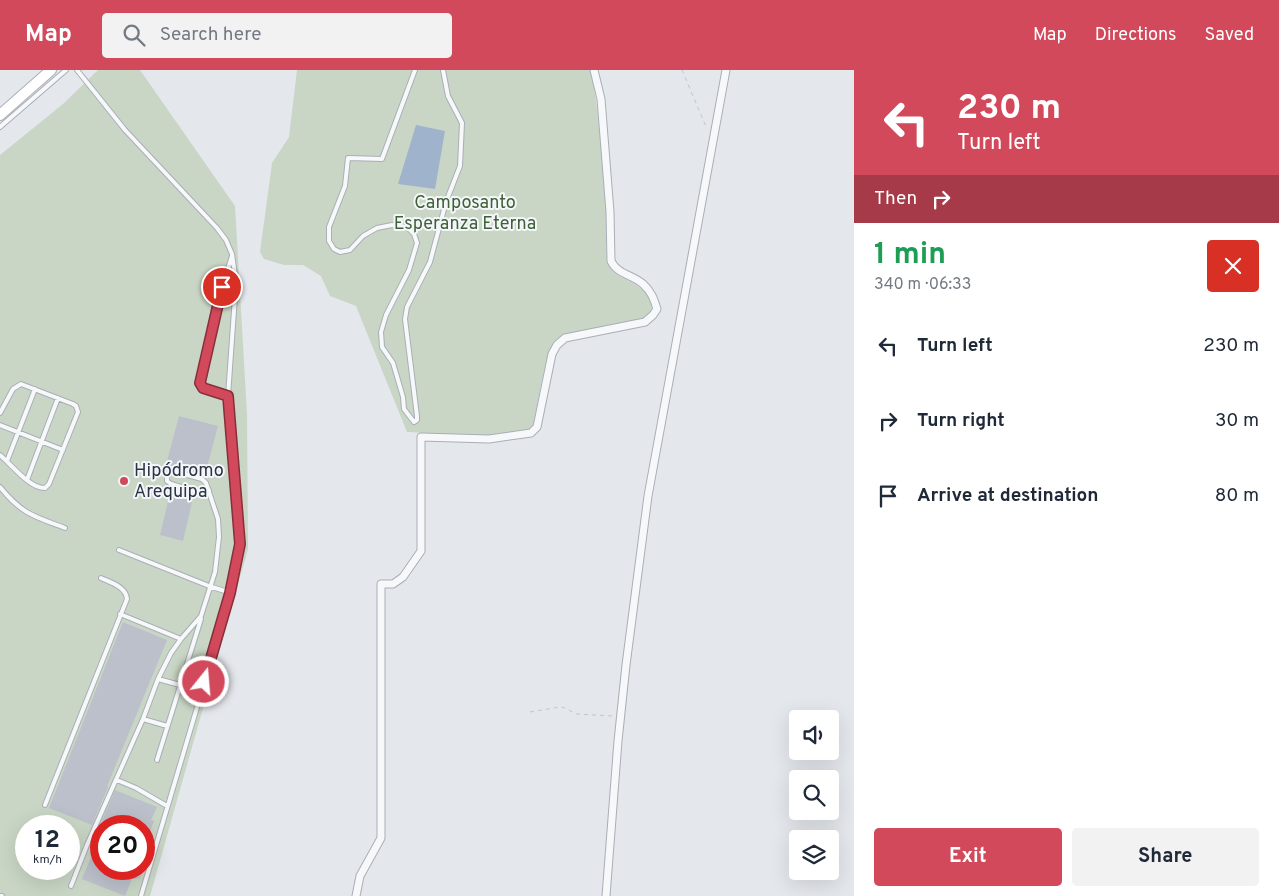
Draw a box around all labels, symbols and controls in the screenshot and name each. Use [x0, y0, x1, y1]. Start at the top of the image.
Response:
search box [102, 13, 452, 58]
text: Map [25, 20, 72, 50]
icon: search [120, 21, 148, 49]
text: Search here [160, 23, 261, 47]
text: Map [1033, 24, 1067, 47]
text: Directions [1095, 24, 1177, 47]
text: Saved [1205, 24, 1254, 47]
text: 230 m [957, 87, 1061, 131]
icon: left [874, 90, 939, 155]
text: Turn left [957, 130, 1040, 157]
icon: right [927, 185, 955, 213]
text: Then [874, 187, 917, 211]
park label: Camposanto Esperanza Eterna [394, 192, 536, 236]
text: 1 min [874, 237, 946, 274]
button: close [1207, 240, 1259, 292]
pin [201, 266, 243, 308]
icon: arrive [208, 273, 236, 301]
text: 340 m · 06:33 [874, 275, 971, 295]
icon: left [874, 332, 902, 360]
text: Turn left [917, 334, 993, 358]
text: 230 m [1203, 334, 1259, 358]
icon: right [874, 407, 902, 435]
text: Turn right [917, 409, 1005, 433]
text: 30 m [1215, 409, 1259, 433]
place label: Hipódromo Arequipa [134, 460, 224, 504]
marker: Hipódromo Arequipa [118, 475, 130, 487]
icon: arrive [874, 482, 902, 510]
text: Arrive at destination [917, 484, 1098, 508]
text: 80 m [1215, 484, 1259, 508]
position arrow [177, 655, 229, 707]
map controls [789, 710, 839, 880]
button: sound [789, 710, 839, 760]
button: search [789, 770, 839, 820]
speed limit sign: 20 [90, 815, 155, 880]
text: 12 [35, 825, 60, 857]
button: Exit [874, 828, 1062, 886]
button: Share [1072, 828, 1259, 886]
button: layers [789, 830, 839, 880]
text: km/h [33, 852, 62, 868]

